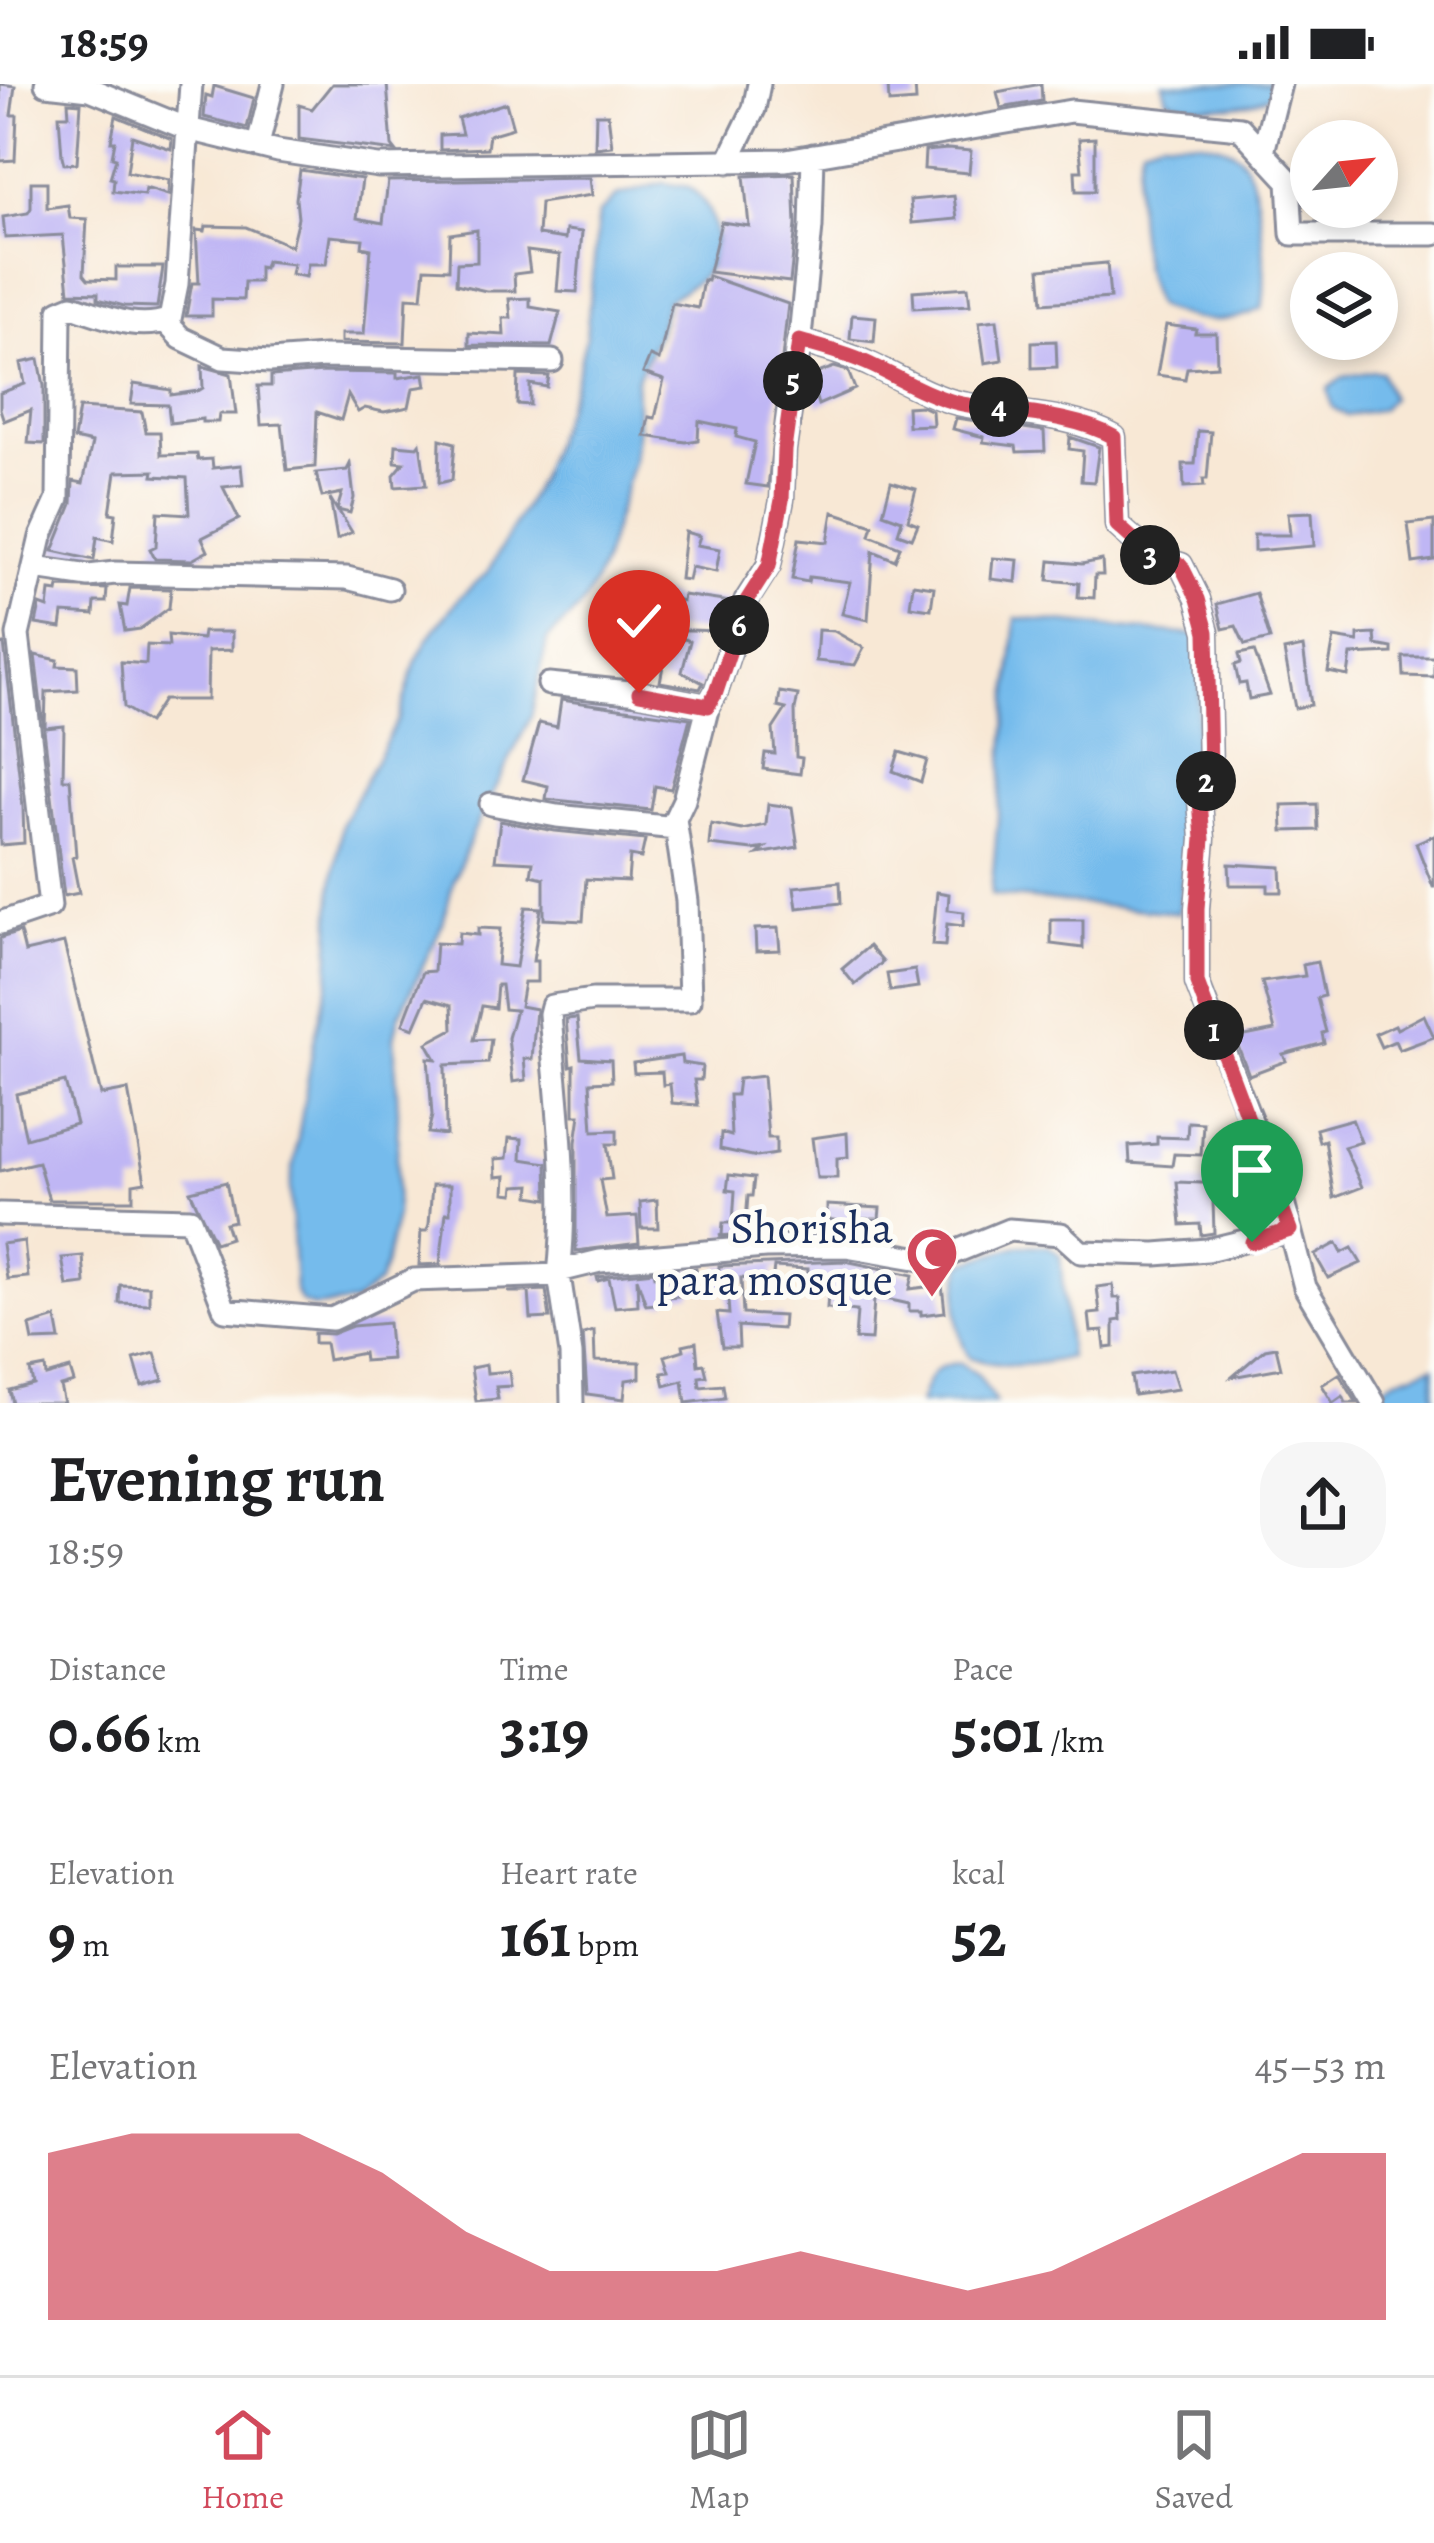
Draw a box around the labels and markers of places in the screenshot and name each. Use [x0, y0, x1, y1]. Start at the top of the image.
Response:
pin: 5 [763, 351, 823, 411]
pin: 4 [969, 377, 1029, 437]
pin: 3 [1120, 525, 1180, 585]
pin [588, 570, 690, 693]
pin: 6 [709, 595, 769, 655]
pin: 2 [1176, 751, 1236, 811]
pin: 1 [1184, 1000, 1244, 1060]
pin [1201, 1119, 1303, 1242]
place label: Shorisha para mosque [656, 1197, 893, 1311]
mosque icon: Shorisha para mosque [904, 1225, 960, 1299]

